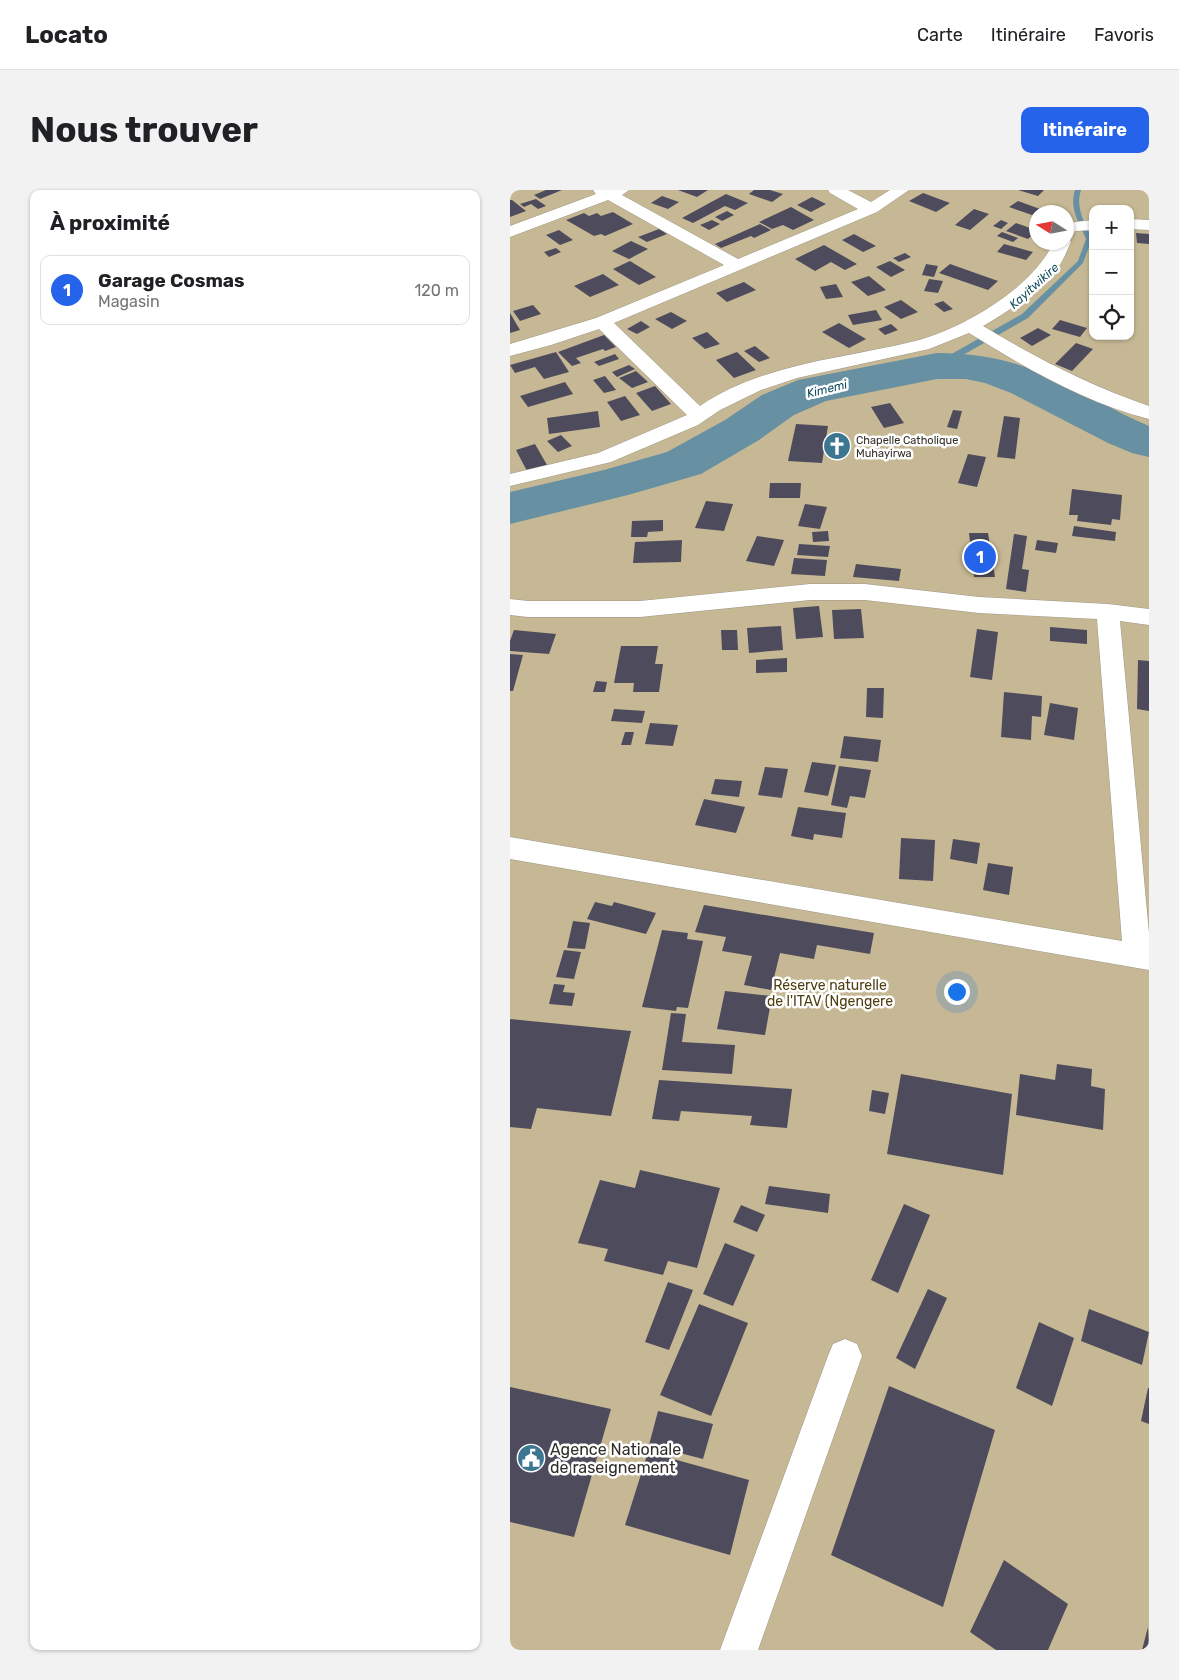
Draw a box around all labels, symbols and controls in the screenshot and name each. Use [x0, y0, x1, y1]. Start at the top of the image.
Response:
text: Locato [25, 21, 108, 49]
text: Carte [917, 24, 963, 46]
text: Itinéraire [991, 24, 1066, 46]
text: Favoris [1094, 24, 1154, 46]
button: Itinéraire [1021, 107, 1149, 153]
text: Nous trouver [30, 109, 258, 151]
north arrow [1029, 205, 1074, 250]
map controls [1089, 205, 1134, 340]
button: + [1089, 205, 1134, 250]
text: À proximité [50, 210, 170, 235]
button: − [1089, 250, 1134, 295]
water label: Kayitwikire [1007, 260, 1062, 312]
text: Garage Cosmas [98, 269, 245, 292]
text: 1 [63, 281, 71, 300]
text: 120 m [414, 281, 459, 300]
text: Magasin [98, 292, 160, 311]
button: locate [1089, 295, 1134, 340]
water label: Kimemi [805, 377, 850, 401]
church icon: Chapelle Catholique Muhayirwa [822, 431, 852, 461]
place label: Chapelle Catholique Muhayirwa [856, 434, 958, 460]
pin: 1 [964, 538, 996, 576]
park label: Réserve naturelle de l'ITAV (Ngengere [767, 977, 893, 1010]
your location [944, 979, 970, 1005]
place label: Agence Nationale de raseignement [550, 1440, 681, 1477]
public building icon: Agence Nationale de raseignement [516, 1443, 546, 1473]

